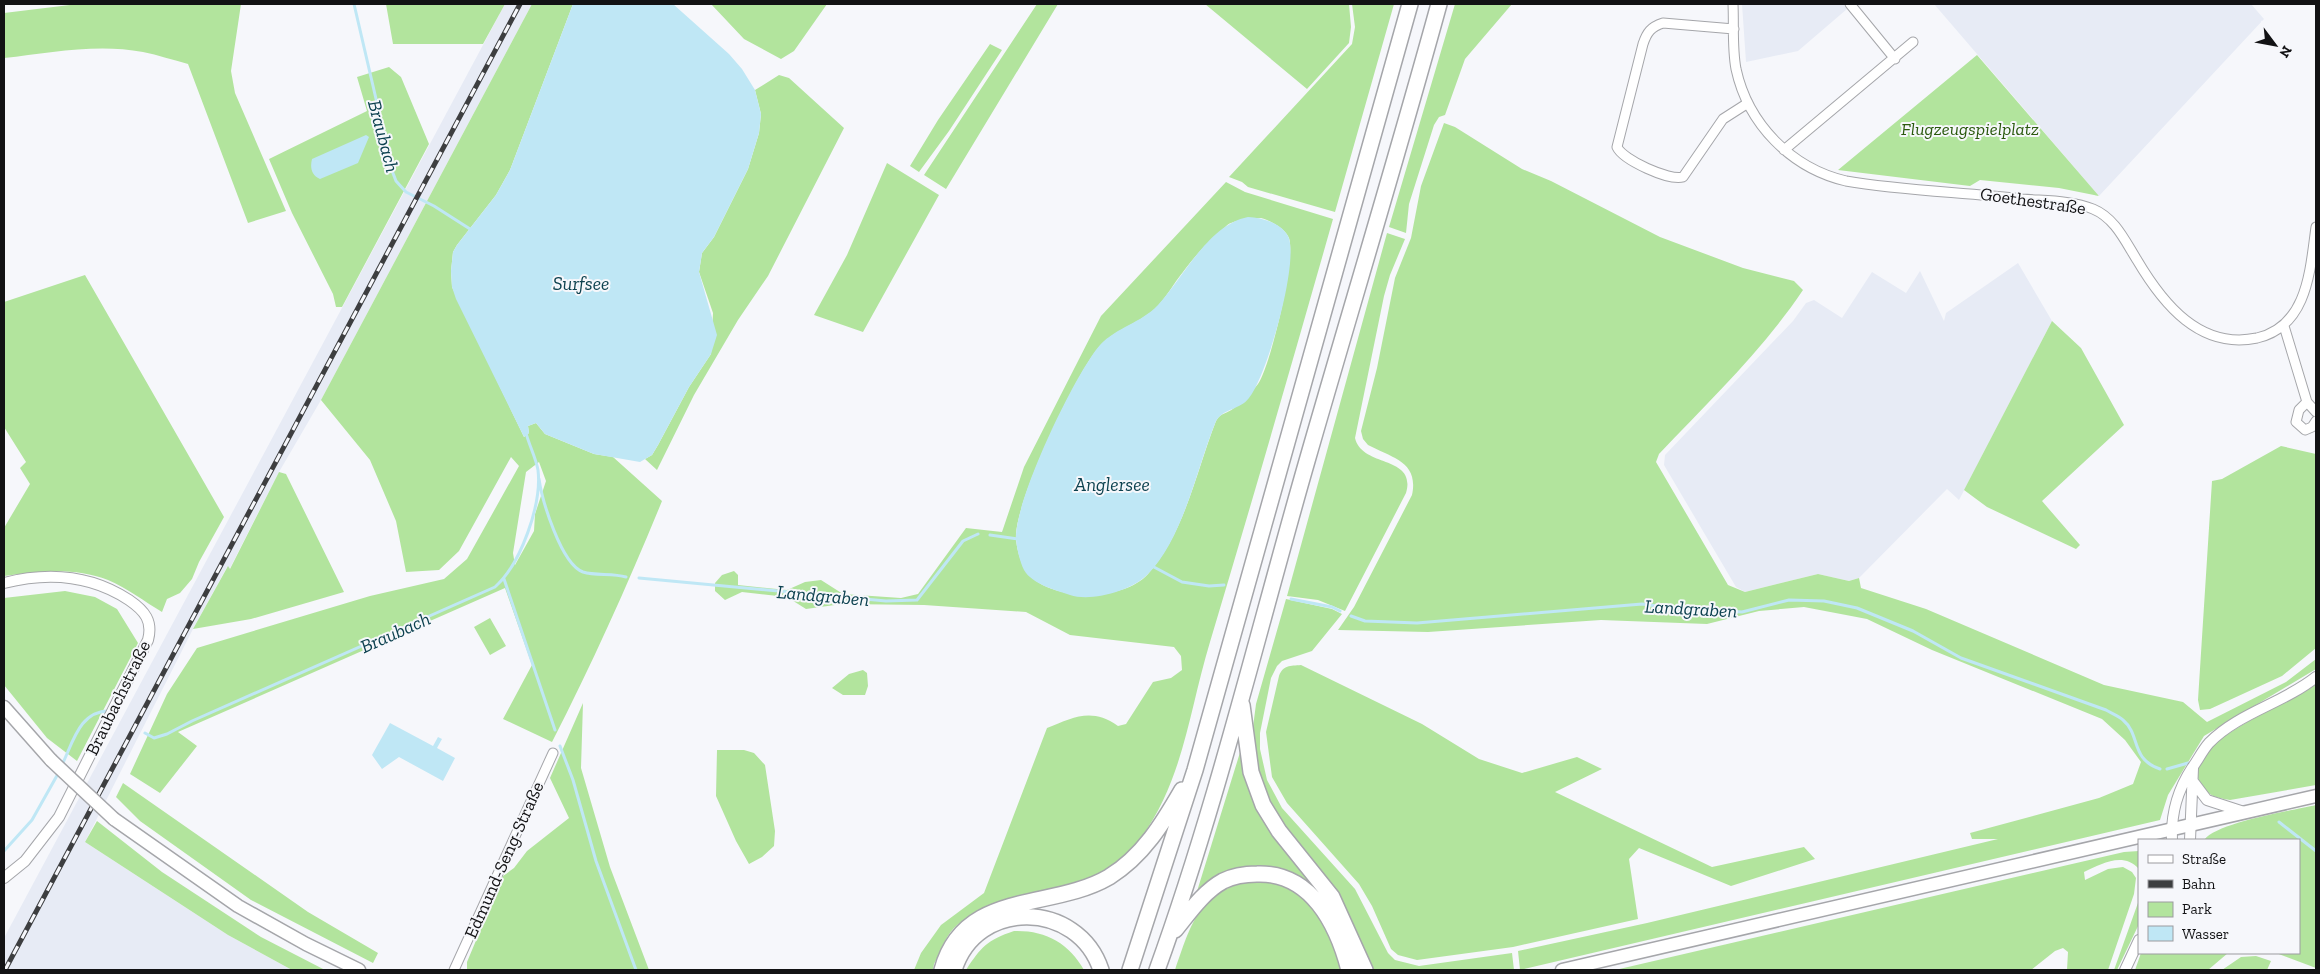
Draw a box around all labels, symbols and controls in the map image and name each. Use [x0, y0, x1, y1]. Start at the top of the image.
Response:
north arrow [2250, 20, 2300, 70]
text: N [2275, 43, 2296, 61]
water label: Braubach [363, 97, 404, 175]
park label: Flugzeugspielplatz [1901, 118, 2039, 140]
street label: Goethestraße [1979, 183, 2087, 219]
water label: Surfsee [553, 272, 609, 295]
water label: Anglersee [1073, 473, 1150, 496]
water label: Landgraben [776, 580, 870, 611]
water label: Landgraben [1644, 595, 1738, 622]
water label: Braubach [357, 607, 434, 658]
street label: Braubachstraße [81, 637, 155, 759]
street label: Edmund-Seng-Straße [460, 778, 548, 942]
legend [2138, 839, 2300, 954]
text: Straße [2182, 850, 2226, 868]
text: Bahn [2182, 875, 2216, 893]
text: Park [2182, 900, 2212, 918]
text: Wasser [2182, 925, 2229, 943]

